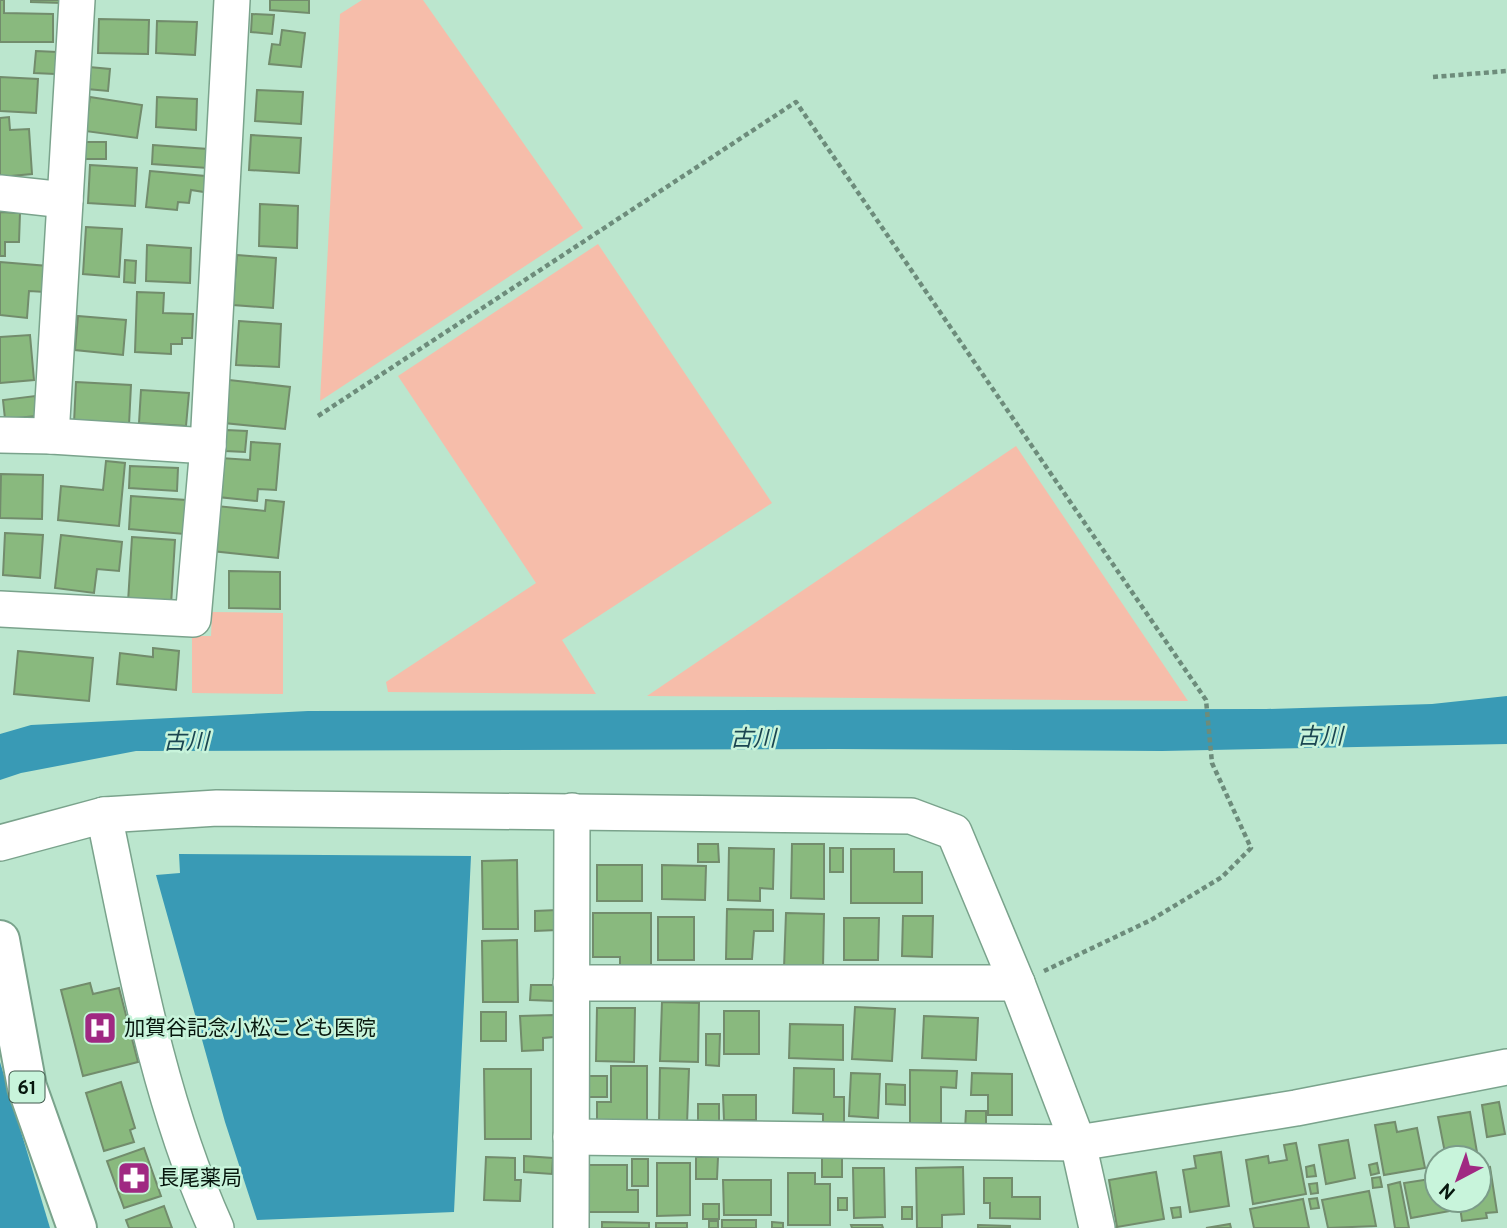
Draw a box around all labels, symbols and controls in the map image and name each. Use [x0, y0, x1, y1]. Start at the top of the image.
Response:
water label: 古川 [1297, 724, 1346, 753]
water label: 古川 [730, 726, 779, 755]
water label: 古川 [163, 729, 212, 758]
hospital icon: 加賀谷記念小松こども医院 [81, 1009, 119, 1047]
place label: 加賀谷記念小松こども医院 [124, 1016, 376, 1043]
road number: 61 [10, 1072, 44, 1102]
north arrow [1423, 1144, 1493, 1214]
pharmacy icon: 長尾薬局 [115, 1159, 153, 1197]
place label: 長尾薬局 [158, 1166, 242, 1193]
text: N [1435, 1177, 1461, 1204]

